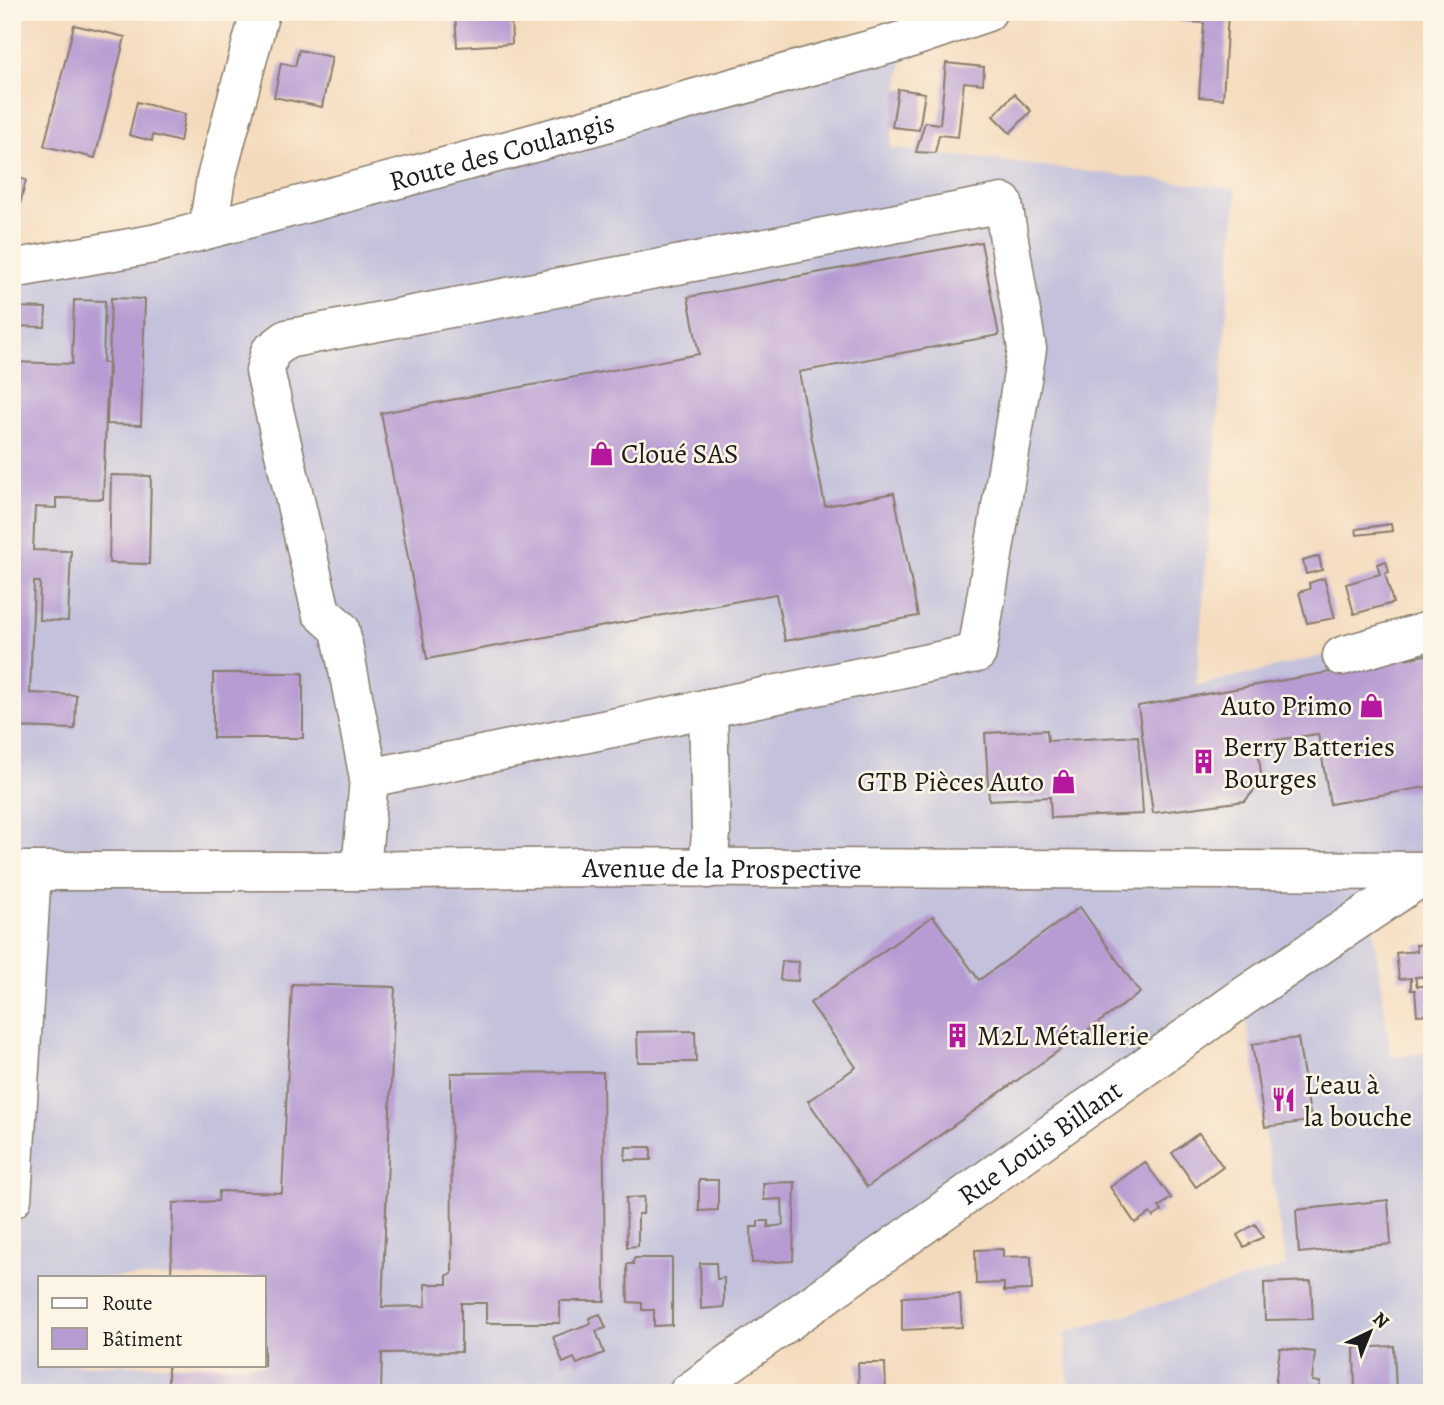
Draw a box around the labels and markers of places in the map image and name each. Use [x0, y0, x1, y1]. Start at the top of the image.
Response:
place label: Cloué SAS [621, 435, 739, 473]
shop icon: Cloué SAS [587, 439, 615, 467]
place label: Auto Primo [1220, 687, 1352, 725]
shop icon: Auto Primo [1358, 691, 1386, 719]
place label: Berry Batteries Bourges [1223, 728, 1395, 798]
building icon: Berry Batteries Bourges [1189, 748, 1217, 776]
place label: GTB Pièces Auto [857, 763, 1044, 801]
shop icon: GTB Pièces Auto [1050, 767, 1078, 795]
place label: M2L Métallerie [977, 1017, 1149, 1055]
building icon: M2L Métallerie [943, 1021, 971, 1049]
place label: L'eau à la bouche [1304, 1066, 1412, 1136]
restaurant icon: L'eau à la bouche [1270, 1086, 1298, 1114]

